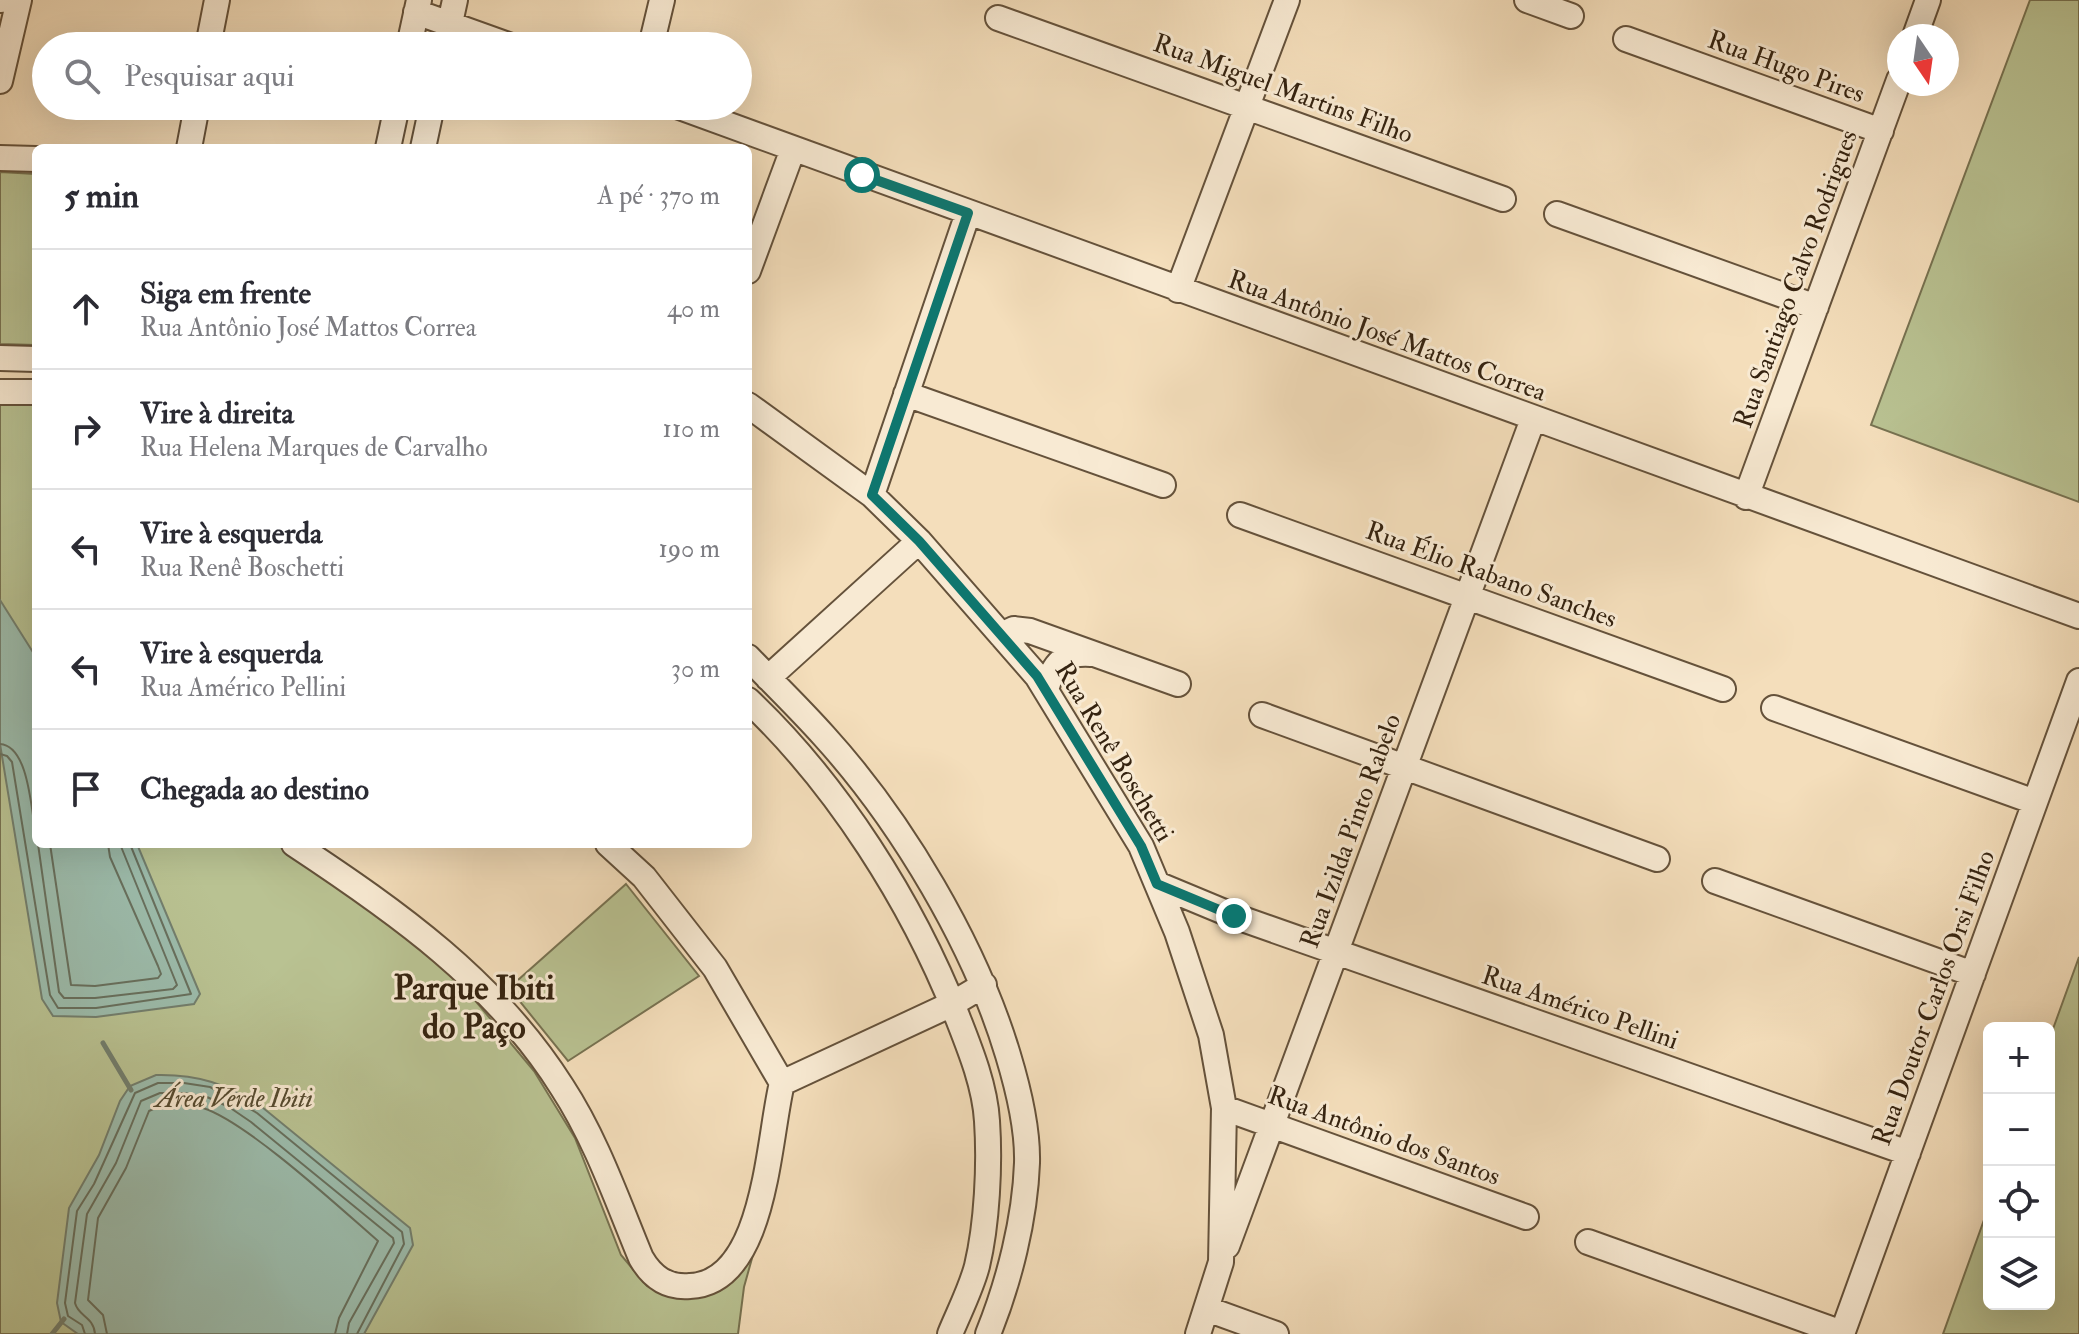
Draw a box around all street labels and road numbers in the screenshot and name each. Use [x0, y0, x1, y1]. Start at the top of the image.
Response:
street label: Rua Hugo Pires [1703, 24, 1869, 110]
street label: Rua Miguel Martins Filho [1149, 27, 1417, 151]
street label: Rua Santiago Calvo Rodrigues [1727, 126, 1865, 432]
street label: Rua Antônio José Mattos Correa [1223, 263, 1551, 409]
street label: Rua Élio Rabano Sanches [1361, 513, 1622, 635]
street label: Rua Renê Boschetti [1048, 656, 1180, 848]
street label: Rua Izilda Pinto Rabelo [1294, 709, 1408, 953]
street label: Rua Doutor Carlos Orsi Filho [1866, 846, 2002, 1150]
street label: Rua Américo Pellini [1477, 959, 1683, 1057]
street label: Rua Antônio dos Santos [1264, 1079, 1504, 1193]

